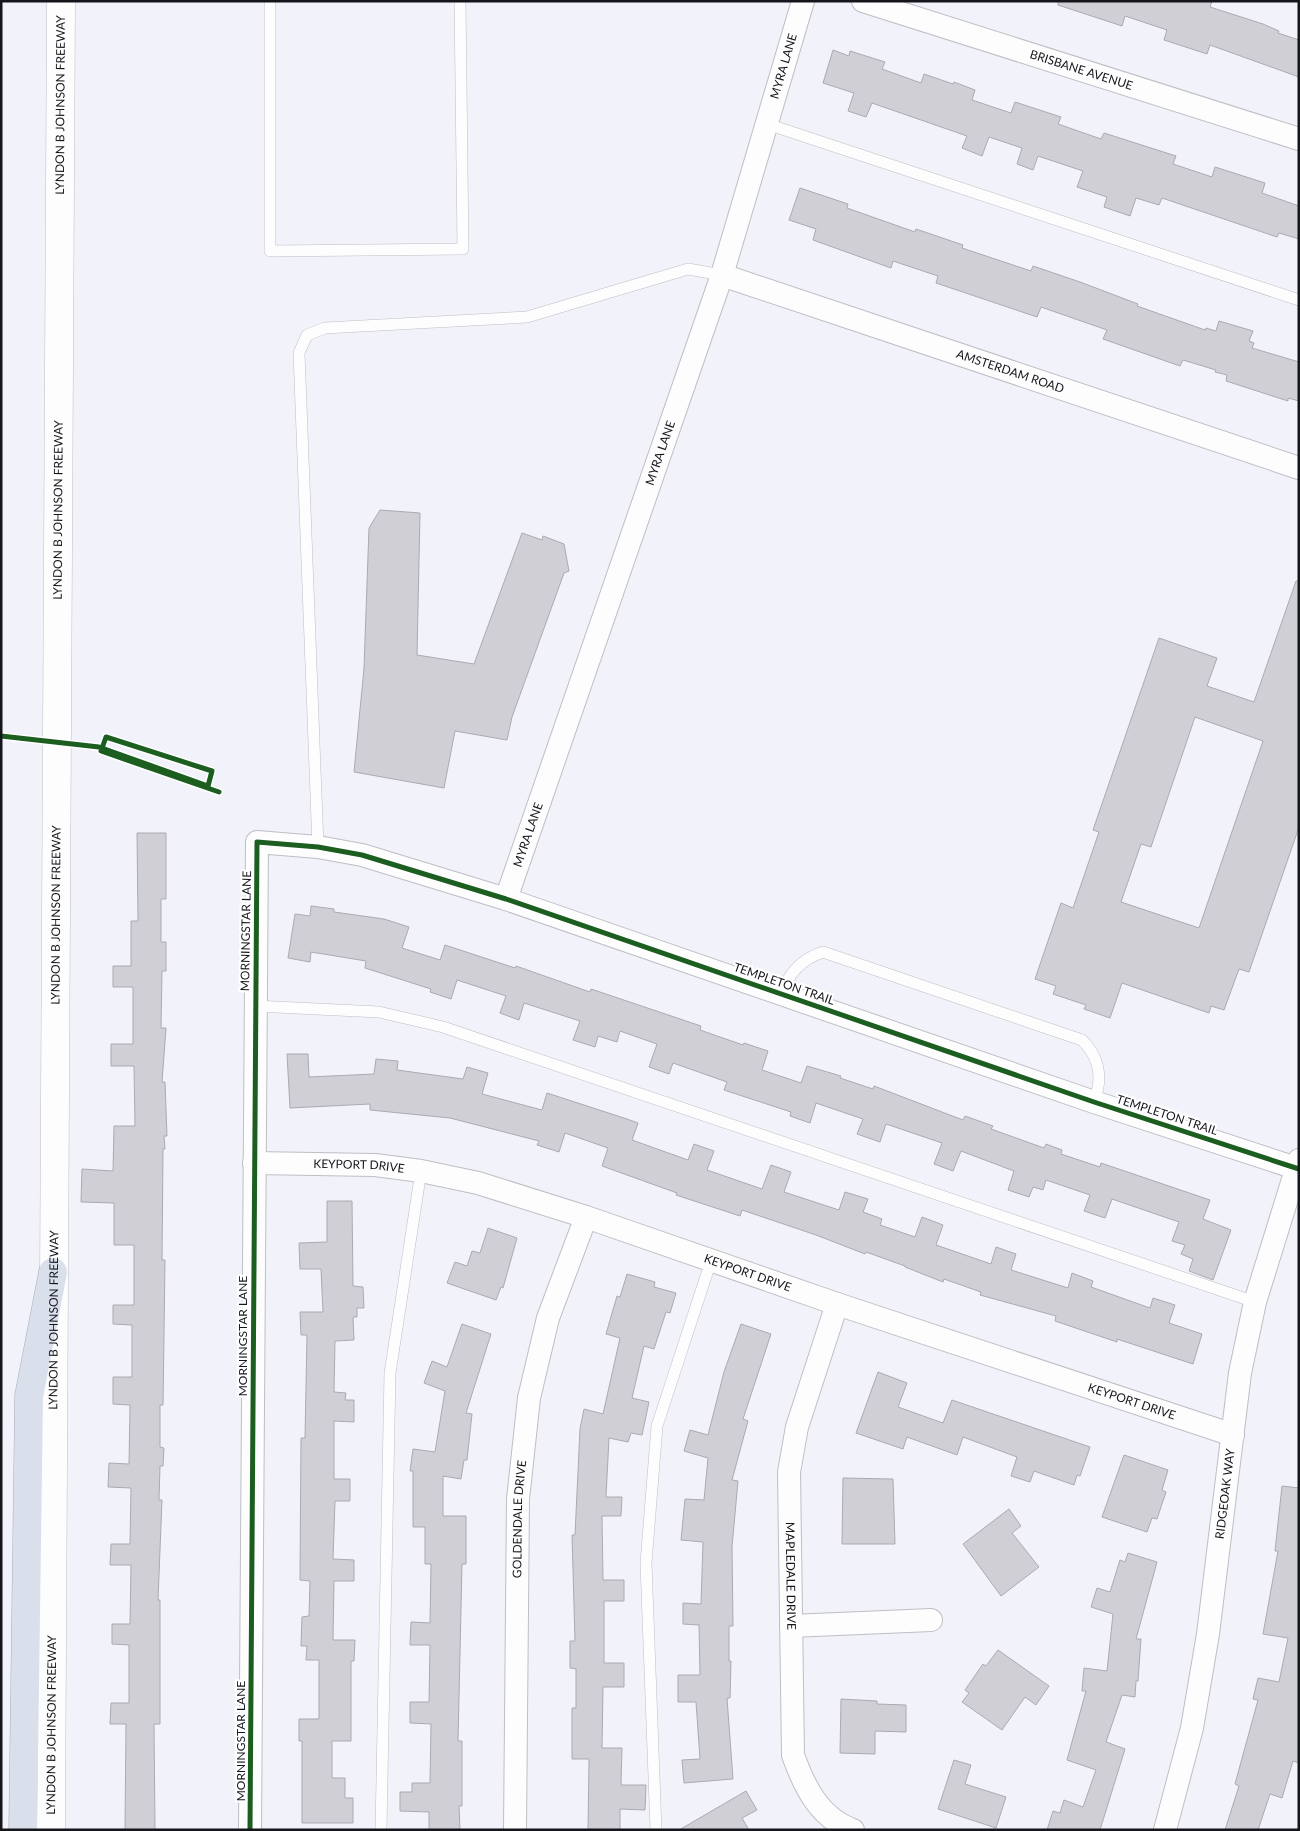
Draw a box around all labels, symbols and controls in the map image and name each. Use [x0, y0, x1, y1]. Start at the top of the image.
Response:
street label: LYNDON B JOHNSON FREEWAY [52, 15, 68, 195]
street label: MYRA LANE [766, 32, 800, 101]
street label: BRISBANE AVENUE [1028, 46, 1135, 93]
street label: AMSTERDAM ROAD [955, 346, 1066, 396]
street label: MYRA LANE [642, 418, 678, 487]
street label: LYNDON B JOHNSON FREEWAY [50, 420, 66, 600]
street label: MYRA LANE [510, 800, 546, 869]
street label: LYNDON B JOHNSON FREEWAY [48, 825, 63, 1005]
street label: MORNINGSTAR LANE [237, 871, 254, 991]
street label: TEMPLETON TRAIL [732, 959, 837, 1008]
street label: TEMPLETON TRAIL [1114, 1091, 1220, 1138]
street label: KEYPORT DRIVE [313, 1156, 406, 1176]
street label: LYNDON B JOHNSON FREEWAY [45, 1230, 61, 1410]
street label: KEYPORT DRIVE [702, 1251, 794, 1295]
street label: MORNINGSTAR LANE [235, 1276, 250, 1396]
street label: KEYPORT DRIVE [1086, 1380, 1178, 1423]
street label: RIDGEOAK WAY [1212, 1447, 1238, 1540]
street label: GOLDENDALE DRIVE [509, 1459, 529, 1578]
street label: MAPLEDALE DRIVE [783, 1522, 799, 1630]
street label: LYNDON B JOHNSON FREEWAY [43, 1635, 59, 1815]
street label: MORNINGSTAR LANE [233, 1681, 248, 1801]

